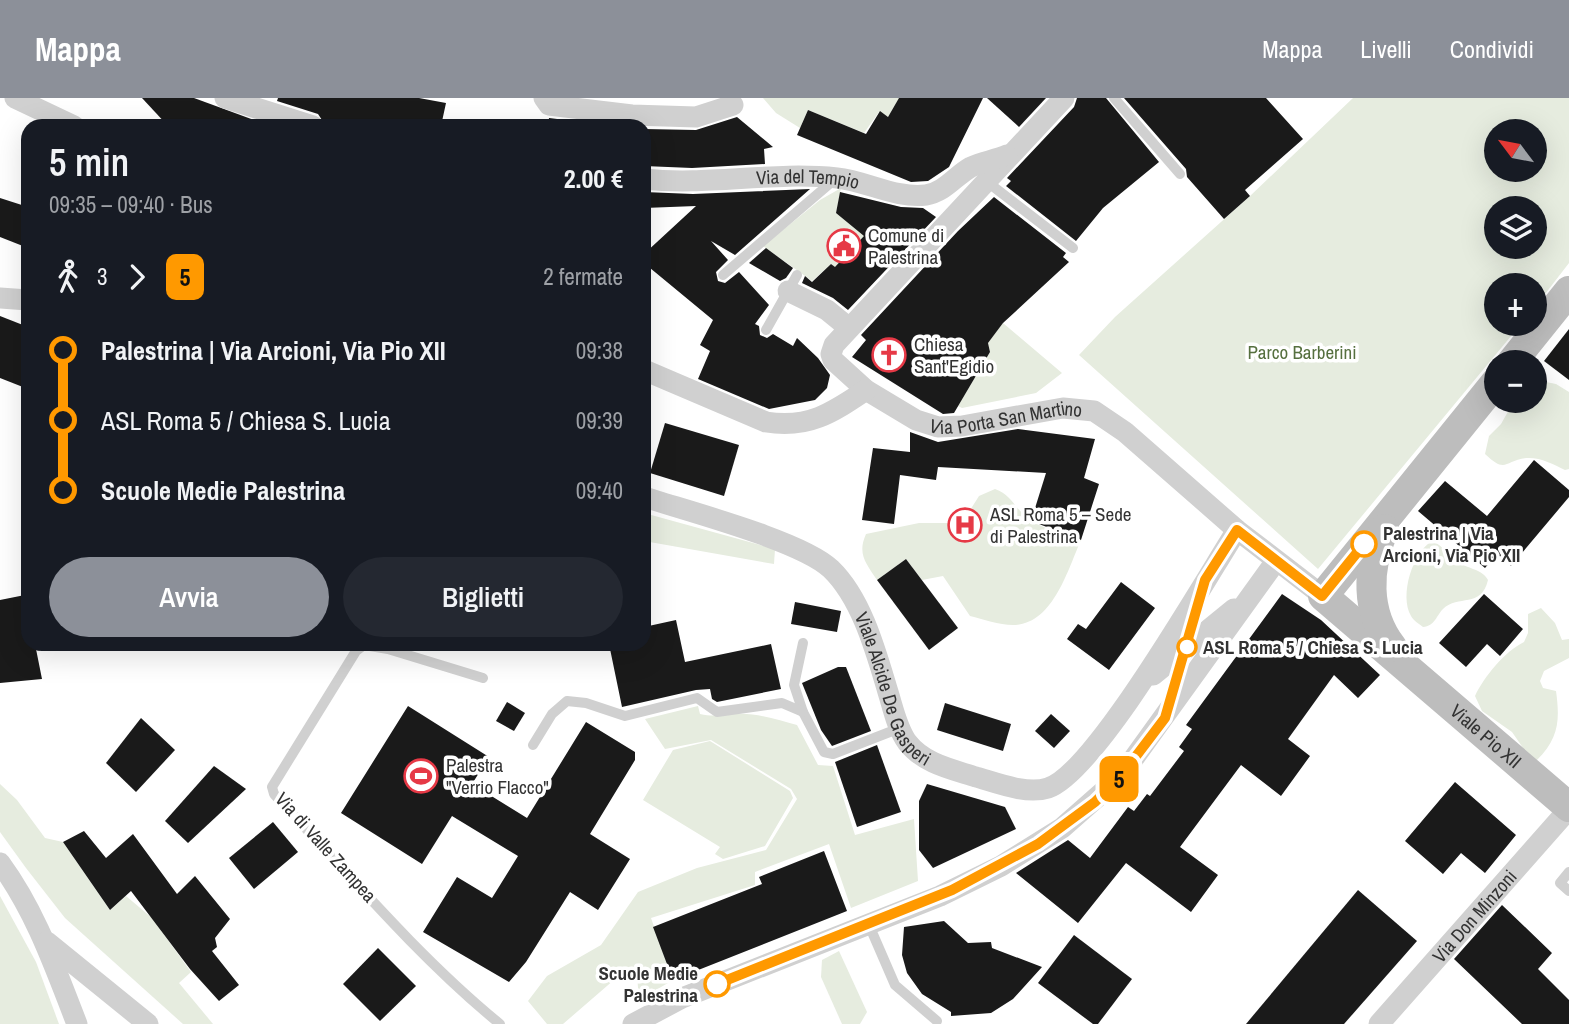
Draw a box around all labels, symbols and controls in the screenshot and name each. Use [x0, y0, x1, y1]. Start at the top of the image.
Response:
text: Mappa [35, 27, 121, 71]
text: Mappa [1262, 33, 1322, 65]
text: Livelli [1360, 33, 1412, 65]
text: Condividi [1450, 33, 1534, 65]
north arrow [1484, 119, 1547, 182]
map controls [1484, 119, 1547, 413]
text: 5 min [49, 137, 129, 188]
text: 2.00 € [564, 161, 623, 196]
street label: Via del Tempio [755, 163, 862, 195]
text: 09:35 – 09:40 · Bus [49, 189, 213, 220]
button: layers [1484, 196, 1547, 259]
place label: Comune di Palestrina [868, 222, 944, 270]
public building icon: Comune di Palestrina [825, 227, 863, 265]
icon: walk [49, 258, 87, 296]
icon: forward [118, 258, 156, 296]
text: 3 [97, 261, 108, 292]
text: 5 [180, 261, 190, 293]
text: 2 fermate [543, 261, 623, 292]
button: + [1484, 273, 1547, 336]
place label: Chiesa Sant'Egidio [914, 331, 994, 379]
text: Palestrina | Via Arcioni, Via Pio XII [101, 333, 446, 368]
text: 09:38 [576, 335, 623, 366]
church icon: Chiesa Sant'Egidio [870, 336, 908, 374]
park label: Parco Barberini [1247, 339, 1357, 365]
button: − [1484, 350, 1547, 413]
street label: Via Porta San Martino [926, 395, 1083, 440]
text: ASL Roma 5 / Chiesa S. Lucia [101, 403, 391, 438]
text: 09:39 [576, 405, 623, 436]
text: Scuole Medie Palestrina [101, 473, 345, 508]
text: 09:40 [576, 475, 623, 506]
place label: ASL Roma 5 – Sede di Palestrina [989, 501, 1131, 549]
hospital icon: ASL Roma 5 – Sede di Palestrina [946, 506, 984, 544]
place label: Palestrina | Via Arcioni, Via Pio XII [1383, 520, 1520, 568]
marker: Palestrina | Via Arcioni, Via Pio XII [1351, 531, 1377, 557]
button: Avvia [49, 557, 329, 637]
button: Biglietti [343, 557, 623, 637]
street label: Viale Alcide De Gasperi [849, 608, 936, 772]
place label: ASL Roma 5 / Chiesa S. Lucia [1203, 634, 1423, 660]
marker: ASL Roma 5 / Chiesa S. Lucia [1177, 637, 1197, 657]
street label: Viale Pio XII [1445, 698, 1527, 774]
place label: Palestra "Verrio Flacco" [446, 752, 549, 800]
line badge: 5 [1096, 756, 1142, 802]
sports icon: Palestra "Verrio Flacco" [402, 757, 440, 795]
text: 5 [1114, 763, 1124, 795]
street label: Via di Valle Zampea [270, 786, 383, 908]
street label: Via Don Minzoni [1426, 864, 1522, 968]
place label: Scuole Medie Palestrina [598, 960, 698, 1008]
marker: Scuole Medie Palestrina [704, 971, 730, 997]

